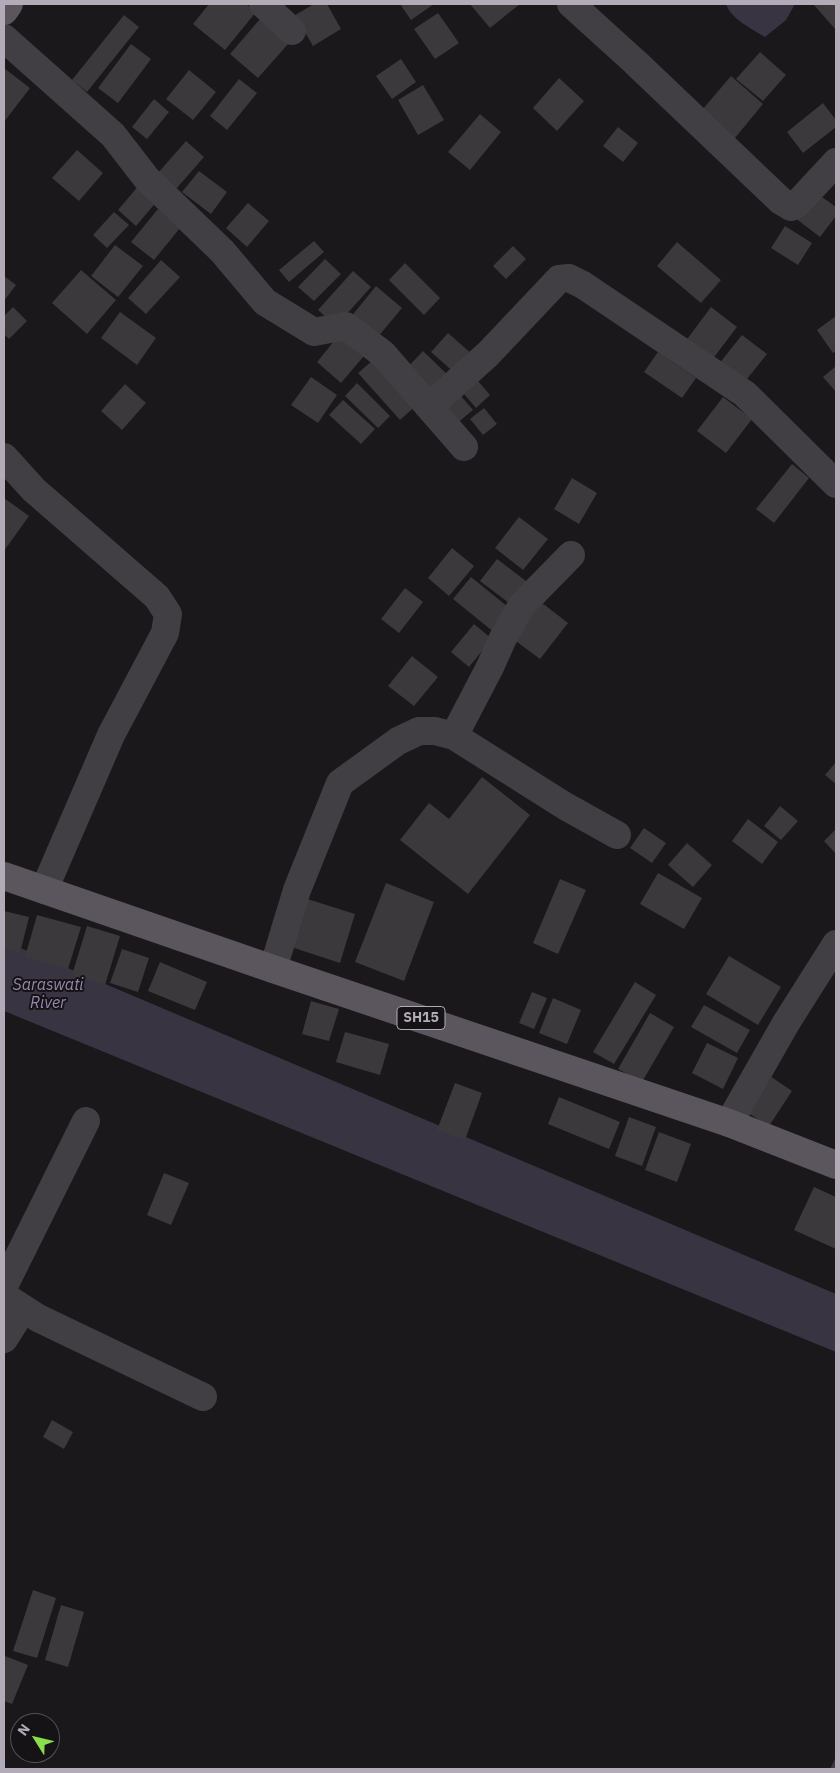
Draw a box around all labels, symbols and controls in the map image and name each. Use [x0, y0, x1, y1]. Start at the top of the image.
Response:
water label: Saraswati River [12, 975, 84, 1013]
road number: SH15 [397, 1006, 445, 1030]
north arrow [10, 1713, 60, 1763]
text: N [13, 1720, 34, 1739]

